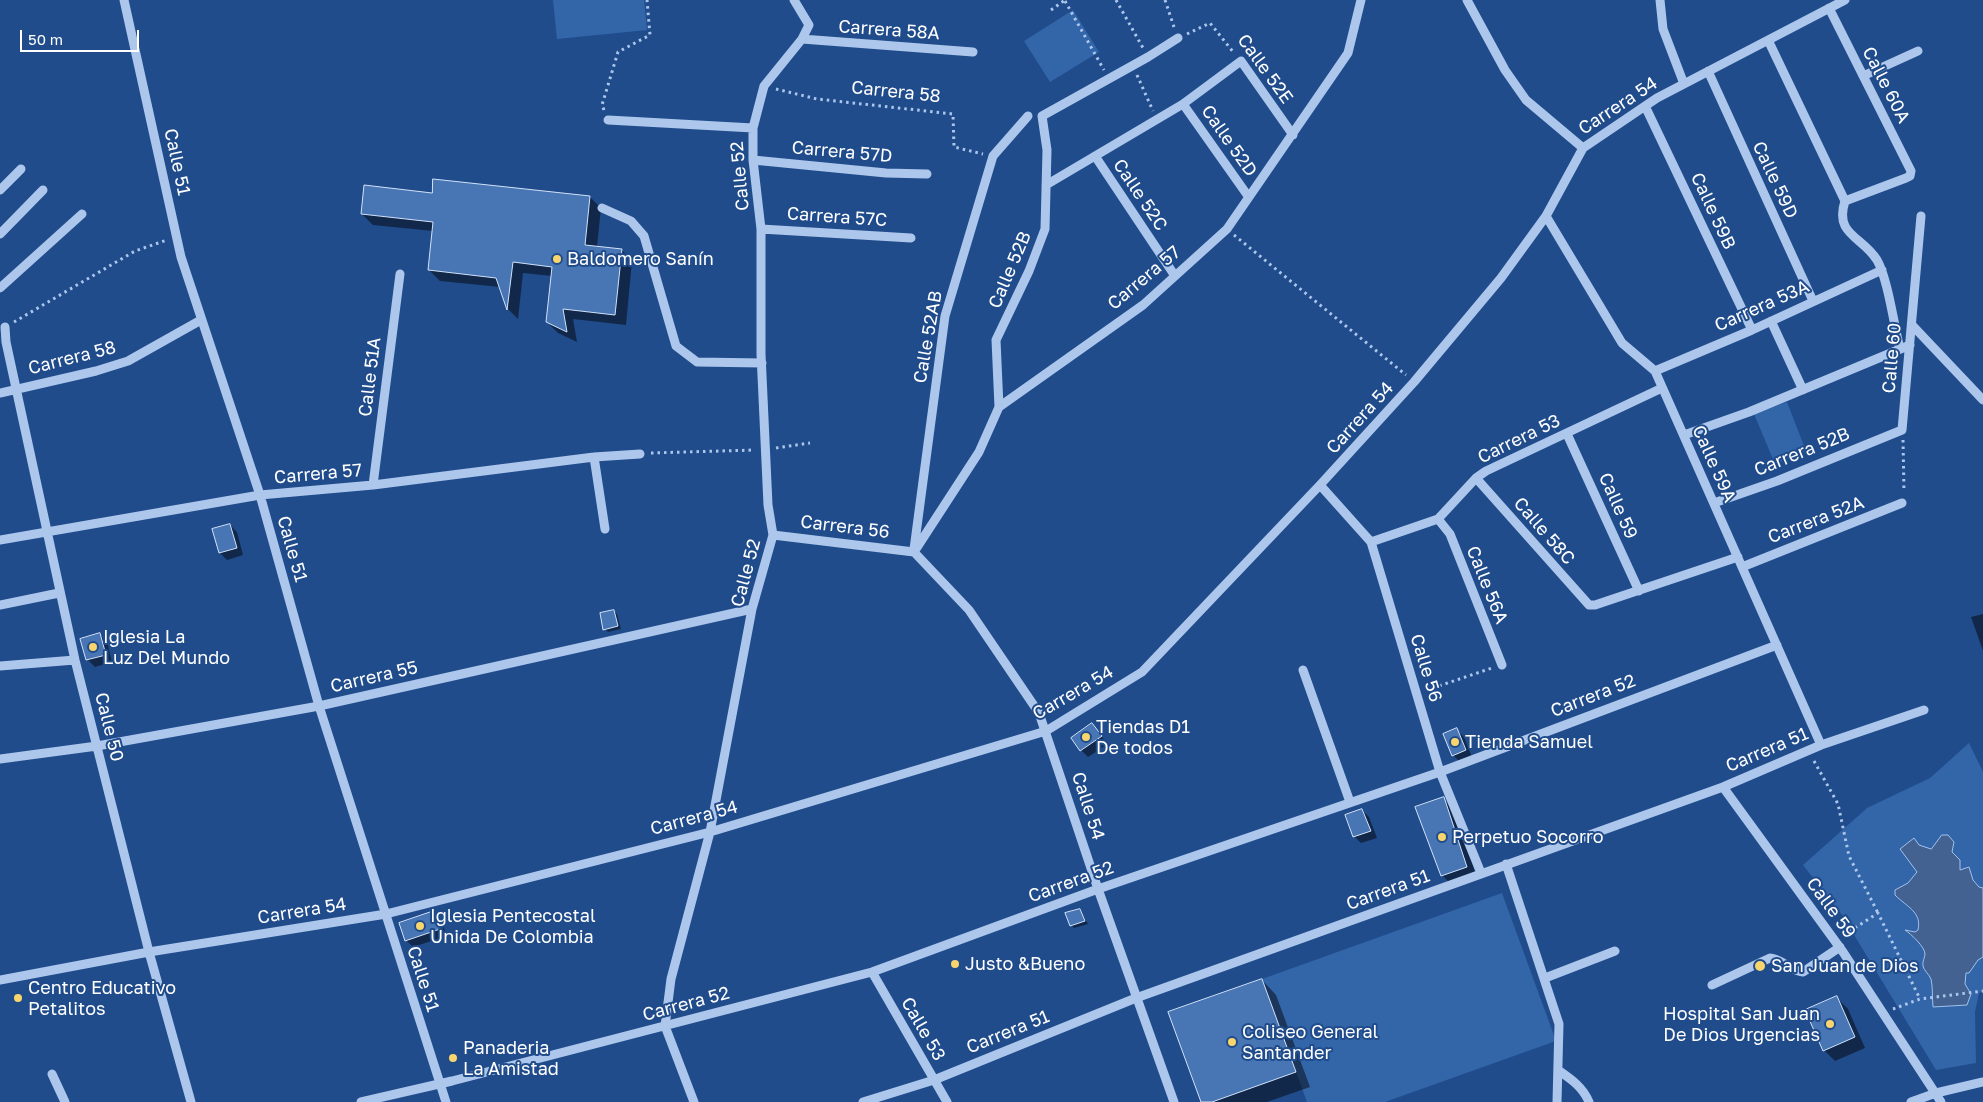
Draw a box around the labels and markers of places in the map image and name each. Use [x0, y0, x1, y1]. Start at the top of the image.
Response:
place label: Baldomero Sanín [567, 248, 714, 270]
marker: Baldomero Sanín [551, 253, 563, 265]
place label: Iglesia La Luz Del Mundo [103, 626, 230, 669]
marker: Iglesia La Luz Del Mundo [87, 641, 99, 653]
place label: Tiendas D1 De todos [1096, 716, 1190, 759]
marker: Tiendas D1 De todos [1080, 731, 1092, 743]
place label: Tienda Samuel [1465, 731, 1593, 753]
marker: Tienda Samuel [1449, 736, 1461, 748]
place label: Perpetuo Socorro [1452, 826, 1604, 848]
marker: Perpetuo Socorro [1436, 831, 1448, 843]
place label: Iglesia Pentecostal Unida De Colombia [430, 905, 596, 948]
marker: Iglesia Pentecostal Unida De Colombia [414, 920, 426, 932]
place label: Justo &Bueno [965, 953, 1085, 975]
place label: San Juan de Dios [1771, 955, 1919, 977]
marker: Justo &Bueno [949, 958, 961, 970]
marker: San Juan de Dios [1753, 959, 1767, 973]
place label: Centro Educativo Petalitos [28, 977, 176, 1020]
marker: Centro Educativo Petalitos [12, 992, 24, 1004]
place label: Hospital San Juan De Dios Urgencias [1663, 1003, 1820, 1046]
marker: Hospital San Juan De Dios Urgencias [1824, 1018, 1836, 1030]
place label: Coliseo General Santander [1242, 1021, 1378, 1064]
marker: Coliseo General Santander [1226, 1036, 1238, 1048]
place label: Panaderia La Amistad [463, 1037, 559, 1080]
marker: Panaderia La Amistad [447, 1052, 459, 1064]

